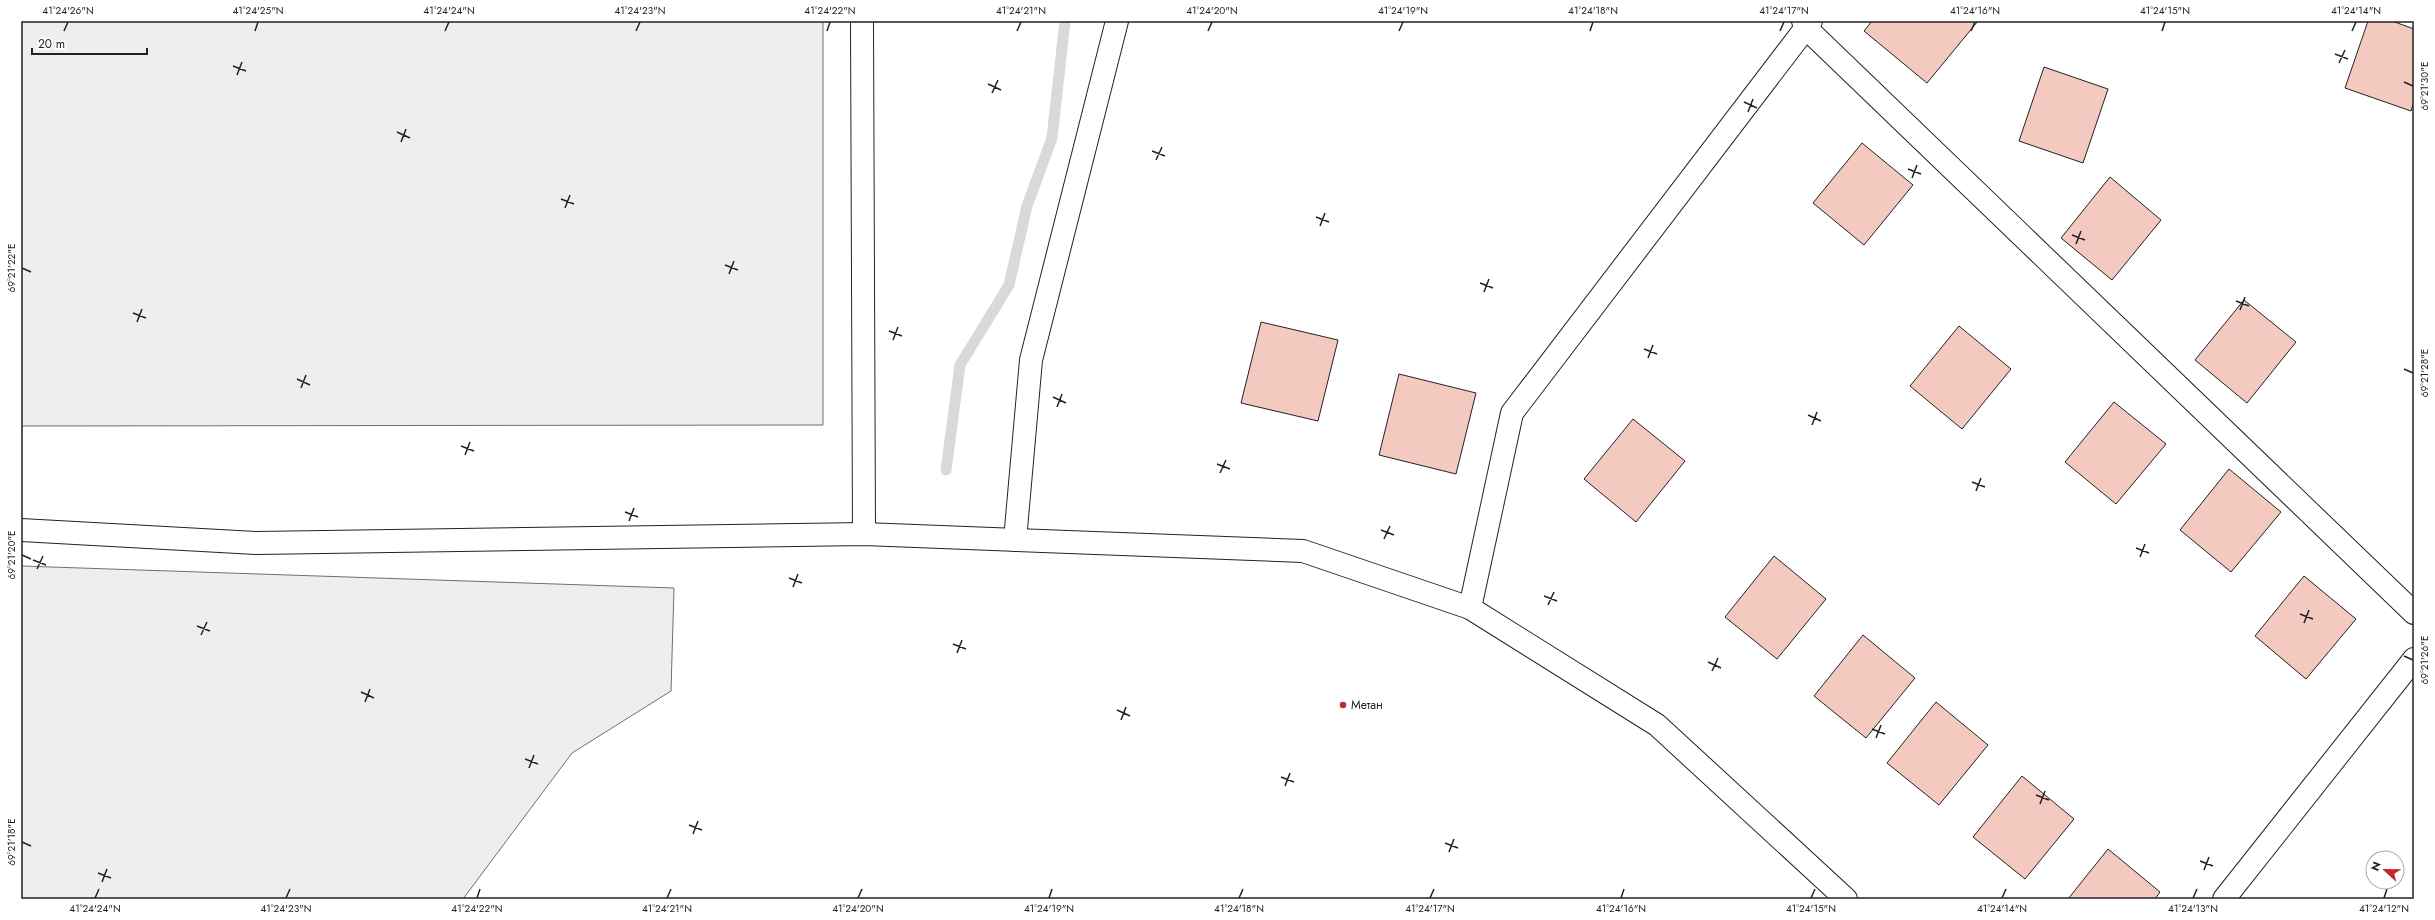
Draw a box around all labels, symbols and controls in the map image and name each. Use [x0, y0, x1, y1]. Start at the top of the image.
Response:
text: 41°24'26"N [42, 3, 94, 18]
text: 41°24'25"N [232, 3, 284, 18]
text: 41°24'24"N [423, 3, 475, 18]
text: 41°24'23"N [614, 3, 666, 18]
text: 41°24'22"N [804, 3, 856, 18]
text: 41°24'21"N [996, 3, 1046, 18]
text: 41°24'20"N [1186, 3, 1238, 18]
text: 41°24'19"N [1378, 3, 1428, 18]
text: 41°24'18"N [1568, 3, 1618, 18]
text: 41°24'17"N [1759, 3, 1809, 18]
text: 41°24'16"N [1950, 3, 2000, 18]
text: 41°24'15"N [2140, 3, 2190, 18]
text: 41°24'14"N [2331, 3, 2381, 18]
scale bar [32, 30, 147, 56]
text: 20 m [38, 35, 65, 53]
text: 69°21'30"E [2417, 62, 2432, 110]
text: 69°21'22"E [4, 244, 19, 292]
text: 69°21'28"E [2417, 349, 2432, 397]
text: 69°21'20"E [4, 530, 19, 580]
text: 69°21'26"E [2417, 636, 2432, 684]
place label: Метан [1351, 696, 1383, 714]
marker: Метан [1338, 700, 1348, 710]
text: 69°21'18"E [4, 818, 19, 866]
north arrow [2365, 850, 2405, 890]
text: N [2367, 859, 2385, 873]
text: 41°24'24"N [69, 901, 121, 916]
text: 41°24'23"N [260, 901, 312, 916]
text: 41°24'22"N [451, 901, 503, 916]
text: 41°24'21"N [642, 901, 692, 916]
text: 41°24'20"N [832, 901, 884, 916]
text: 41°24'19"N [1024, 901, 1074, 916]
text: 41°24'18"N [1214, 901, 1264, 916]
text: 41°24'17"N [1405, 901, 1455, 916]
text: 41°24'16"N [1596, 901, 1646, 916]
text: 41°24'15"N [1786, 901, 1836, 916]
text: 41°24'14"N [1977, 901, 2027, 916]
text: 41°24'13"N [2168, 901, 2218, 916]
text: 41°24'12"N [2359, 901, 2409, 916]

